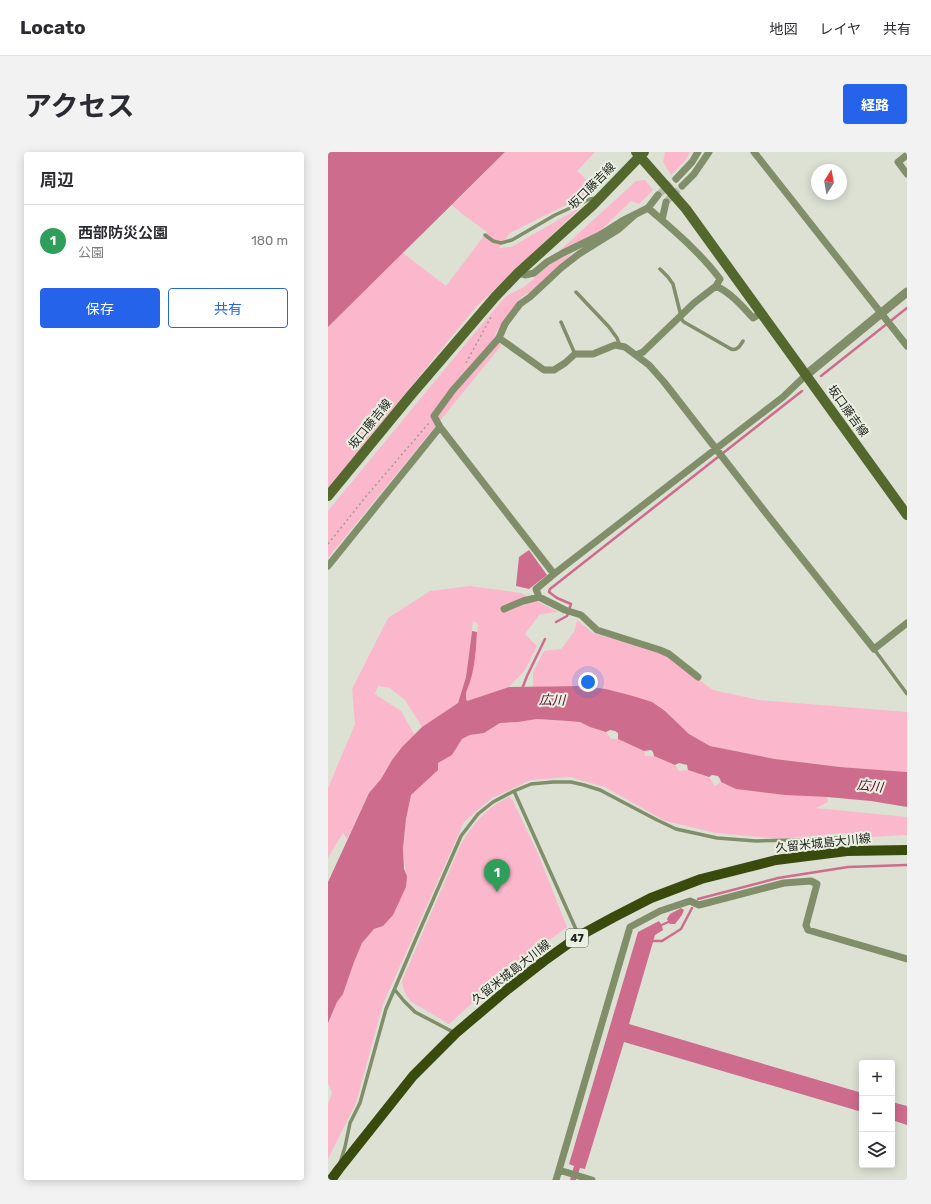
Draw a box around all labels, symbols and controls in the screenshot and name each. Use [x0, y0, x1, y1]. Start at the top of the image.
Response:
text: Locato [20, 16, 86, 39]
text: 地図 [769, 21, 797, 38]
text: レイヤ [819, 21, 861, 38]
text: 共有 [883, 21, 911, 38]
button: 経路 [843, 84, 907, 124]
text: アクセス [24, 90, 135, 123]
street label: 坂口藤吉線 [566, 160, 618, 212]
north arrow [811, 164, 847, 200]
text: 周辺 [40, 170, 74, 190]
text: 西部防災公園 [78, 224, 168, 242]
text: 1 [50, 233, 56, 248]
text: 180 m [251, 233, 288, 248]
text: 公園 [78, 245, 104, 260]
button: 保存 [40, 288, 160, 328]
button: 共有 [168, 288, 288, 328]
street label: 坂口藤吉線 [825, 383, 871, 439]
street label: 坂口藤吉線 [346, 396, 394, 452]
your location [578, 672, 598, 692]
water label: 広川 [539, 692, 567, 708]
water label: 広川 [856, 777, 886, 795]
street label: 久留米城島大川線 [775, 831, 871, 855]
pin: 1 [484, 859, 510, 892]
road number: 47 [566, 929, 588, 947]
street label: 久留米城島大川線 [469, 937, 553, 1007]
map controls [859, 1060, 895, 1168]
button: + [859, 1060, 895, 1096]
button: − [859, 1096, 895, 1132]
button: layers [859, 1132, 895, 1168]

